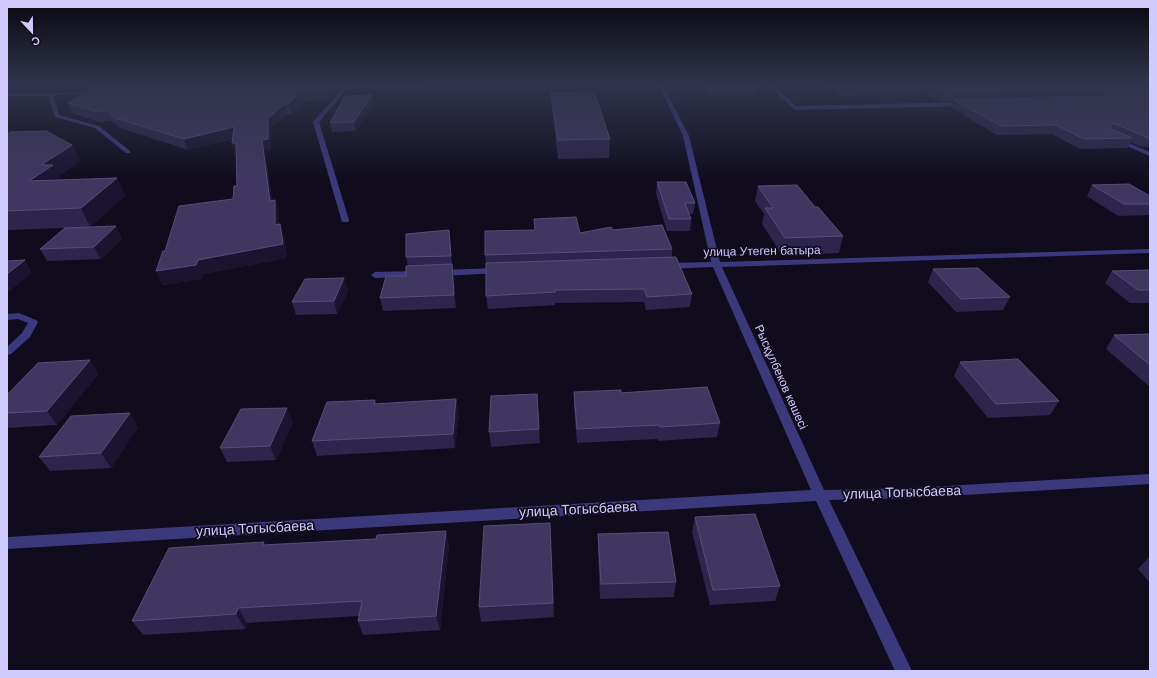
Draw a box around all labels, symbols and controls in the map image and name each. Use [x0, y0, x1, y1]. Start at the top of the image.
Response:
north arrow [12, 12, 52, 52]
text: С [30, 34, 42, 48]
street label: улица Утеген батыра [703, 243, 821, 259]
street label: Рысқұлбеков көшесі [752, 323, 810, 431]
street label: улица Тогысбаева [843, 482, 962, 502]
street label: улица Тогысбаева [519, 498, 638, 520]
street label: улица Тогысбаева [196, 517, 315, 539]

